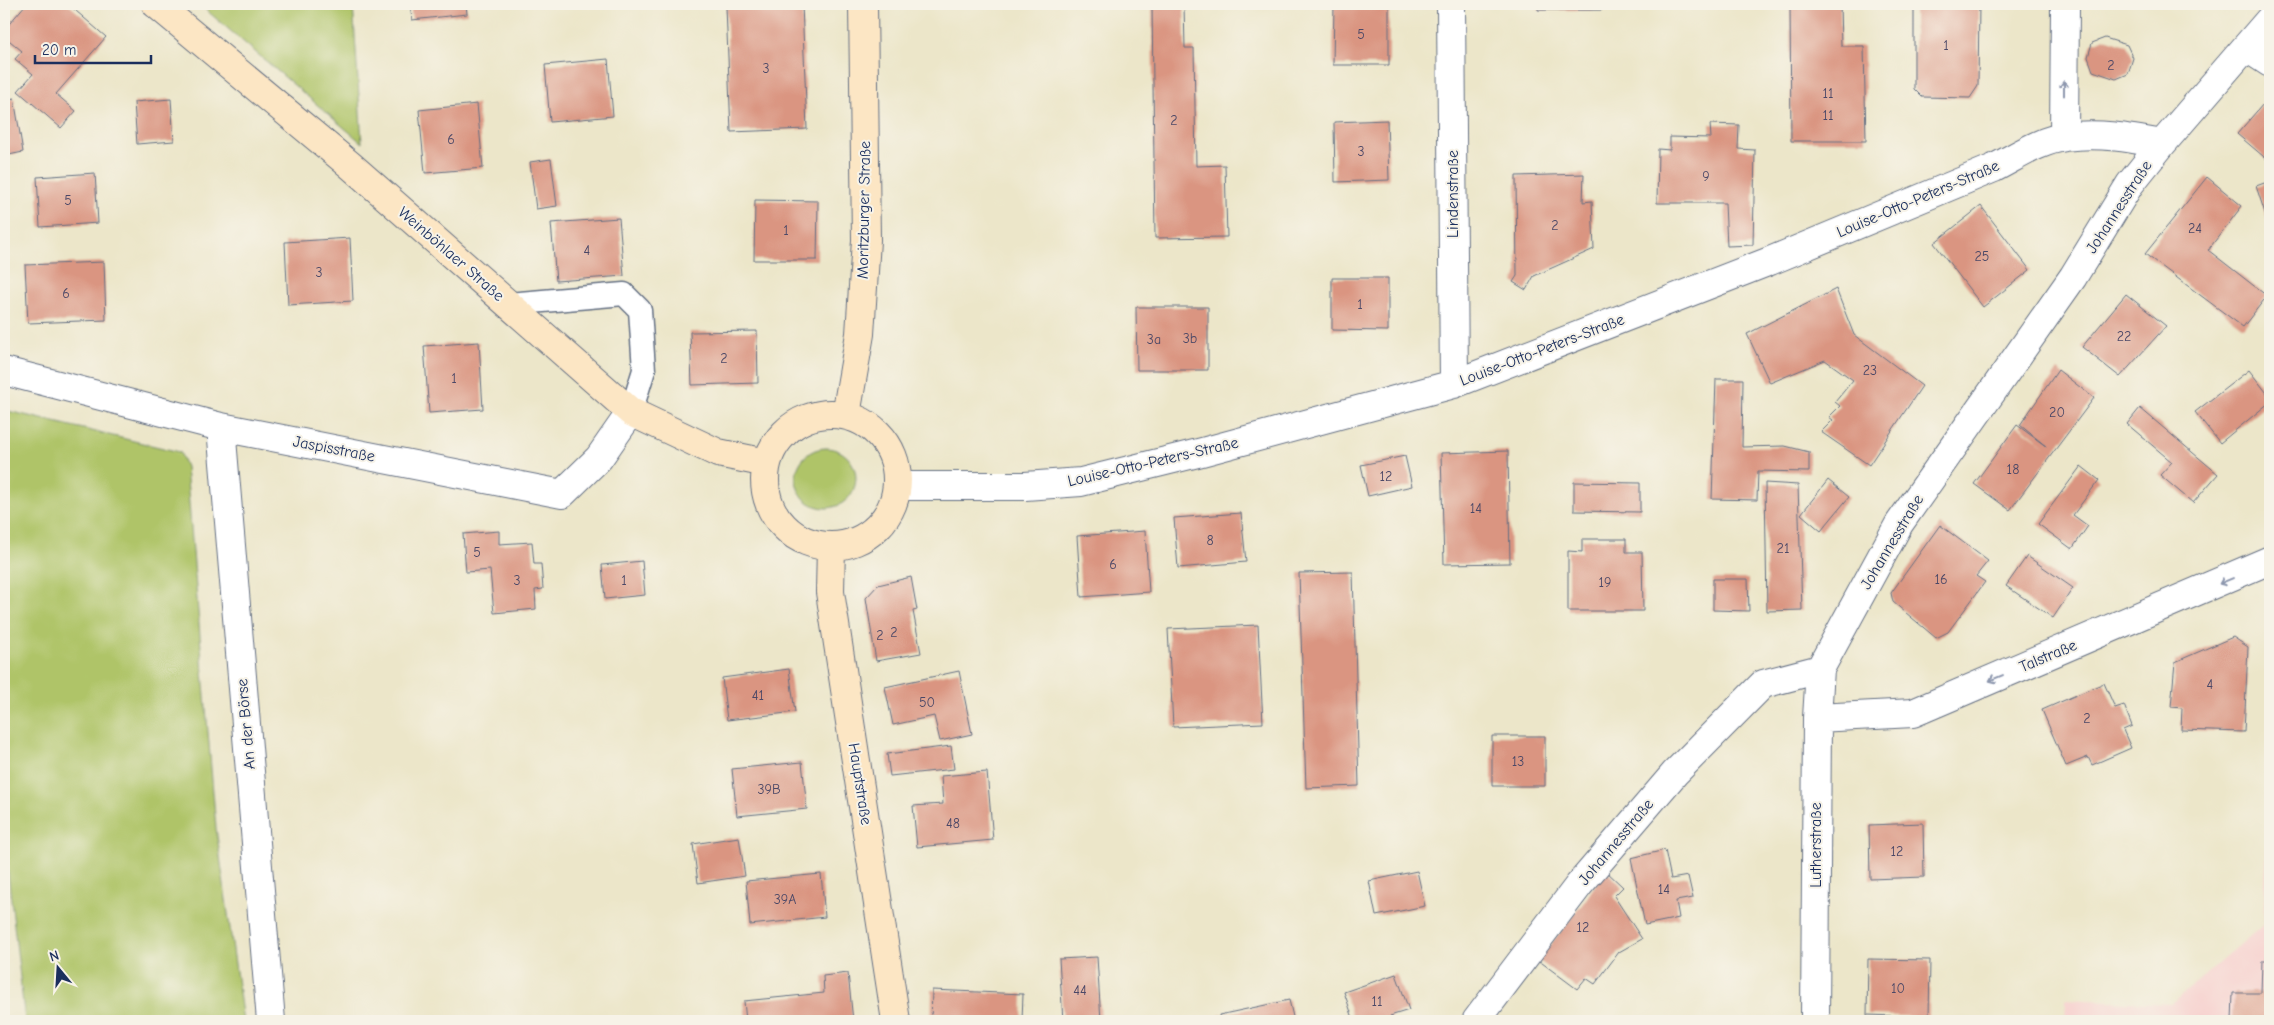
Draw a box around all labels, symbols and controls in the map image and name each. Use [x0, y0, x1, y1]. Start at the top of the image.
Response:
house number: 5 [1357, 26, 1365, 43]
scale bar [35, 32, 151, 64]
house number: 1 [1943, 37, 1949, 54]
text: 20 m [42, 41, 76, 59]
house number: 2 [2107, 57, 2115, 74]
house number: 3 [762, 60, 770, 77]
one-way arrow [2059, 80, 2069, 96]
house number: 11 [1822, 85, 1834, 102]
house number: 11 [1822, 107, 1834, 124]
house number: 2 [1170, 112, 1178, 129]
house number: 6 [447, 131, 455, 148]
street label: Moritzburger Straße [854, 141, 874, 279]
house number: 3 [1357, 143, 1365, 160]
street label: Lindenstraße [1444, 150, 1462, 238]
street label: Louise-Otto-Peters-Straße [1834, 157, 2002, 241]
street label: Johannesstraße [2082, 157, 2156, 257]
house number: 9 [1702, 168, 1710, 185]
house number: 5 [64, 192, 72, 209]
street label: Weinböhlaer Straße [394, 203, 508, 305]
house number: 2 [1551, 217, 1559, 234]
house number: 24 [2188, 220, 2202, 237]
house number: 1 [783, 222, 789, 239]
house number: 4 [584, 242, 591, 259]
house number: 25 [1975, 248, 1989, 265]
house number: 3 [315, 264, 323, 281]
house number: 6 [62, 285, 70, 302]
house number: 1 [1357, 296, 1363, 313]
street label: Louise-Otto-Peters-Straße [1457, 310, 1627, 390]
house number: 22 [2117, 328, 2131, 345]
house number: 3b [1183, 330, 1197, 347]
house number: 3a [1147, 331, 1161, 348]
house number: 2 [720, 350, 728, 367]
house number: 23 [1863, 362, 1877, 379]
house number: 1 [451, 370, 457, 387]
house number: 20 [2049, 404, 2065, 421]
street label: Jaspisstraße [292, 432, 376, 466]
street label: Louise-Otto-Peters-Straße [1066, 434, 1240, 490]
house number: 18 [2007, 461, 2019, 478]
house number: 12 [1380, 468, 1392, 485]
street label: Johannesstraße [1857, 492, 1927, 592]
house number: 14 [1470, 500, 1482, 517]
house number: 8 [1206, 532, 1214, 549]
house number: 21 [1777, 540, 1789, 557]
house number: 5 [473, 544, 481, 561]
house number: 6 [1109, 556, 1117, 573]
house number: 16 [1934, 571, 1948, 588]
house number: 3 [513, 572, 521, 589]
house number: 1 [621, 572, 627, 589]
house number: 19 [1599, 574, 1611, 591]
one-way arrow [2219, 576, 2234, 586]
house number: 2 [890, 624, 898, 641]
house number: 2 [876, 627, 884, 644]
street label: Talstraße [2017, 636, 2079, 676]
one-way arrow [1989, 674, 2004, 684]
house number: 4 [2207, 676, 2214, 693]
street label: An der Börse [233, 678, 259, 770]
house number: 41 [752, 687, 764, 704]
house number: 50 [919, 694, 935, 711]
house number: 2 [2083, 710, 2091, 727]
street label: Hauptstraße [845, 742, 875, 826]
house number: 13 [1512, 753, 1524, 770]
house number: 39B [757, 781, 781, 798]
street label: Johannesstraße [1575, 795, 1657, 889]
street label: Lutherstraße [1807, 802, 1825, 888]
house number: 48 [946, 815, 960, 832]
house number: 12 [1891, 843, 1903, 860]
house number: 14 [1658, 881, 1670, 898]
house number: 39A [774, 891, 796, 908]
house number: 12 [1577, 919, 1589, 936]
north arrow [32, 942, 82, 992]
text: N [47, 947, 61, 966]
house number: 10 [1891, 980, 1905, 997]
house number: 44 [1073, 982, 1087, 999]
house number: 11 [1371, 993, 1383, 1010]

